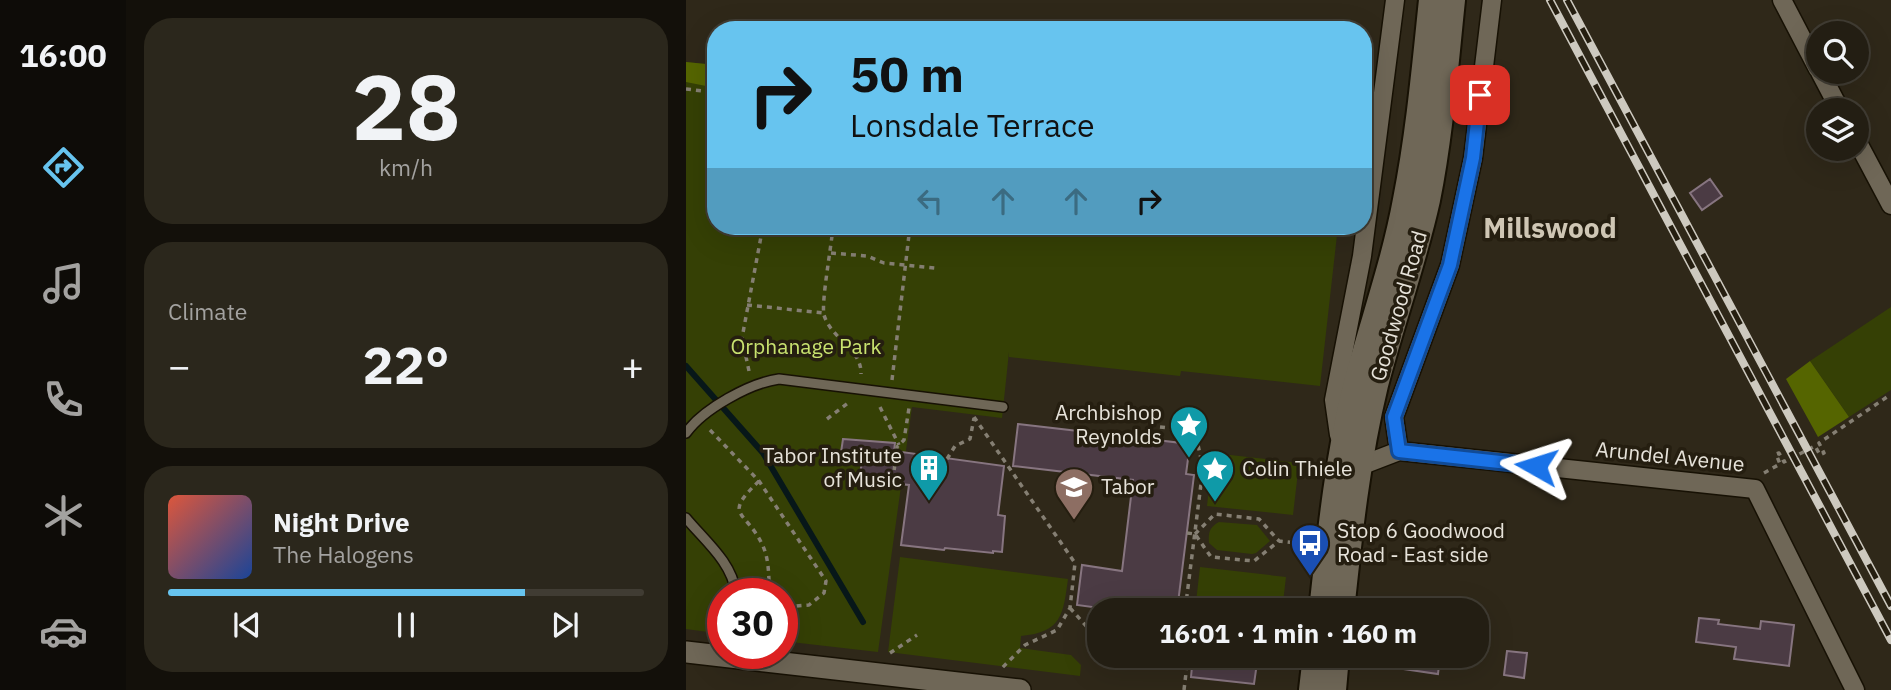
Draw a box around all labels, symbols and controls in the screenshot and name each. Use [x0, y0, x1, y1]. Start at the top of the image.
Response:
map controls [1806, 21, 1869, 161]
button: search [1806, 21, 1869, 84]
text: 16:00 [19, 34, 107, 76]
text: 50 m [850, 42, 964, 105]
text: 28 [351, 47, 461, 165]
icon: right [735, 49, 826, 140]
pin [1450, 65, 1510, 125]
icon: arrive [1461, 76, 1499, 114]
button: layers [1806, 98, 1869, 161]
text: Lonsdale Terrace [850, 104, 1095, 146]
icon: directions [39, 143, 88, 192]
text: km/h [379, 152, 433, 182]
icon: left [911, 182, 949, 220]
icon: ahead [984, 182, 1022, 220]
icon: ahead [1057, 182, 1095, 220]
icon: right [1130, 182, 1168, 220]
district label: Millswood [1483, 209, 1617, 246]
street label: Goodwood Road [1363, 227, 1433, 384]
icon: music [39, 259, 88, 308]
text: Climate [168, 296, 247, 326]
text: 22° [363, 331, 449, 398]
park label: Orphanage Park [731, 332, 882, 360]
text: − [168, 341, 191, 390]
text: + [621, 341, 644, 390]
icon: phone [39, 375, 88, 424]
place label: Archbishop Reynolds [1055, 398, 1162, 450]
place icon: Archbishop Reynolds [1168, 404, 1210, 459]
position arrow [1499, 429, 1573, 503]
street label: Arundel Avenue [1594, 434, 1746, 478]
place label: Tabor Institute of Music [762, 441, 902, 493]
building icon: Tabor Institute of Music [908, 447, 950, 502]
place icon: Colin Thiele [1194, 448, 1236, 503]
place label: Colin Thiele [1242, 454, 1353, 482]
school or university icon: Tabor [1053, 466, 1095, 521]
place label: Tabor [1101, 472, 1155, 500]
icon: climate [39, 491, 88, 540]
text: Night Drive [273, 505, 410, 539]
place label: Stop 6 Goodwood Road - East side [1337, 516, 1505, 568]
bus stop icon: Stop 6 Goodwood Road - East side [1289, 522, 1331, 577]
text: The Halogens [273, 539, 414, 569]
speed limit sign: 30 [707, 578, 798, 669]
icon: previous [228, 606, 266, 644]
icon: pause [387, 606, 425, 644]
icon: next [546, 606, 584, 644]
icon: car [39, 607, 88, 656]
text: 16:01 · 1 min · 160 m [1159, 616, 1417, 650]

